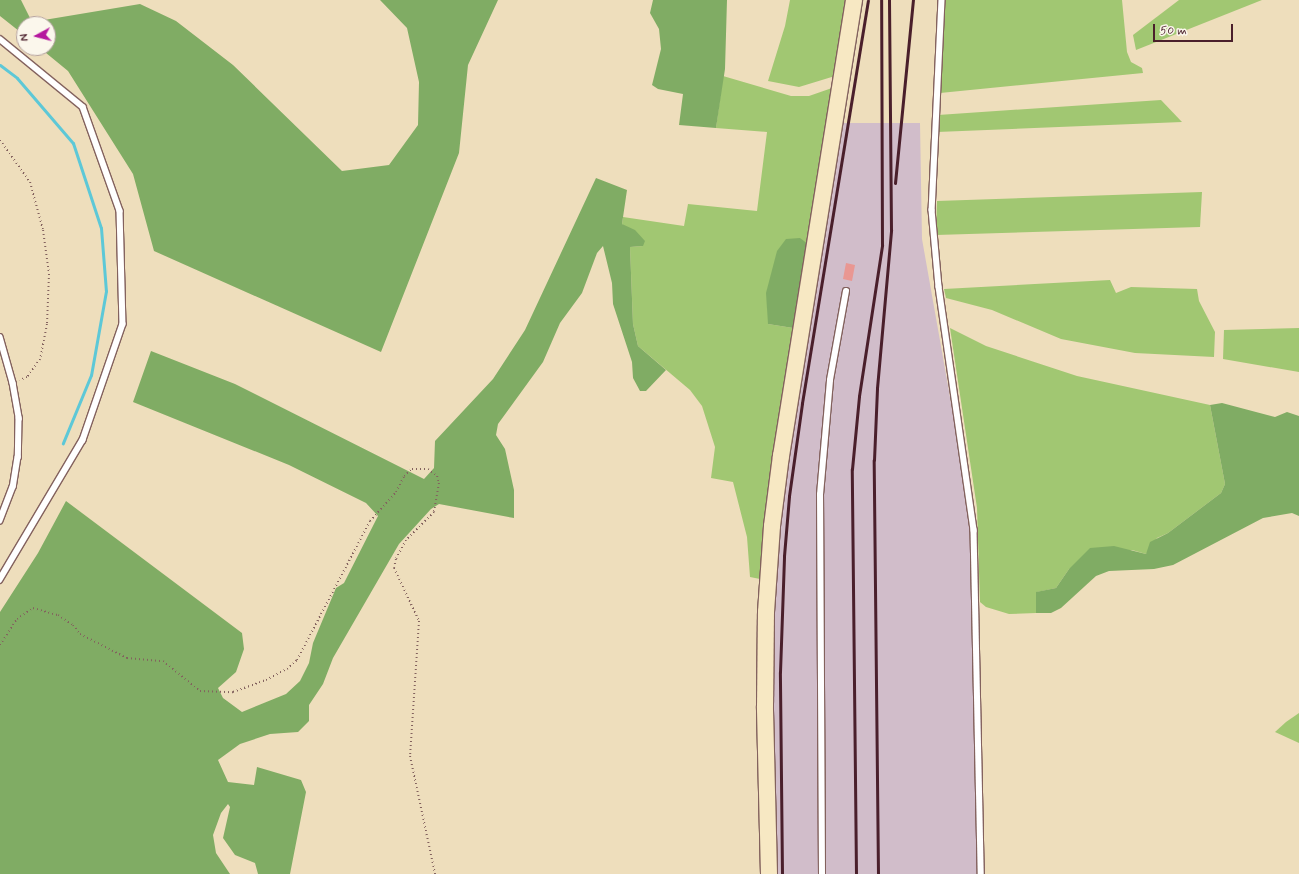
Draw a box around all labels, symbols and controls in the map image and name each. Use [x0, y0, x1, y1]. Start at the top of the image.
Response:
north arrow [16, 16, 56, 56]
scale bar [1155, 16, 1235, 42]
text: 50 m [1160, 23, 1187, 39]
text: N [18, 33, 32, 42]

